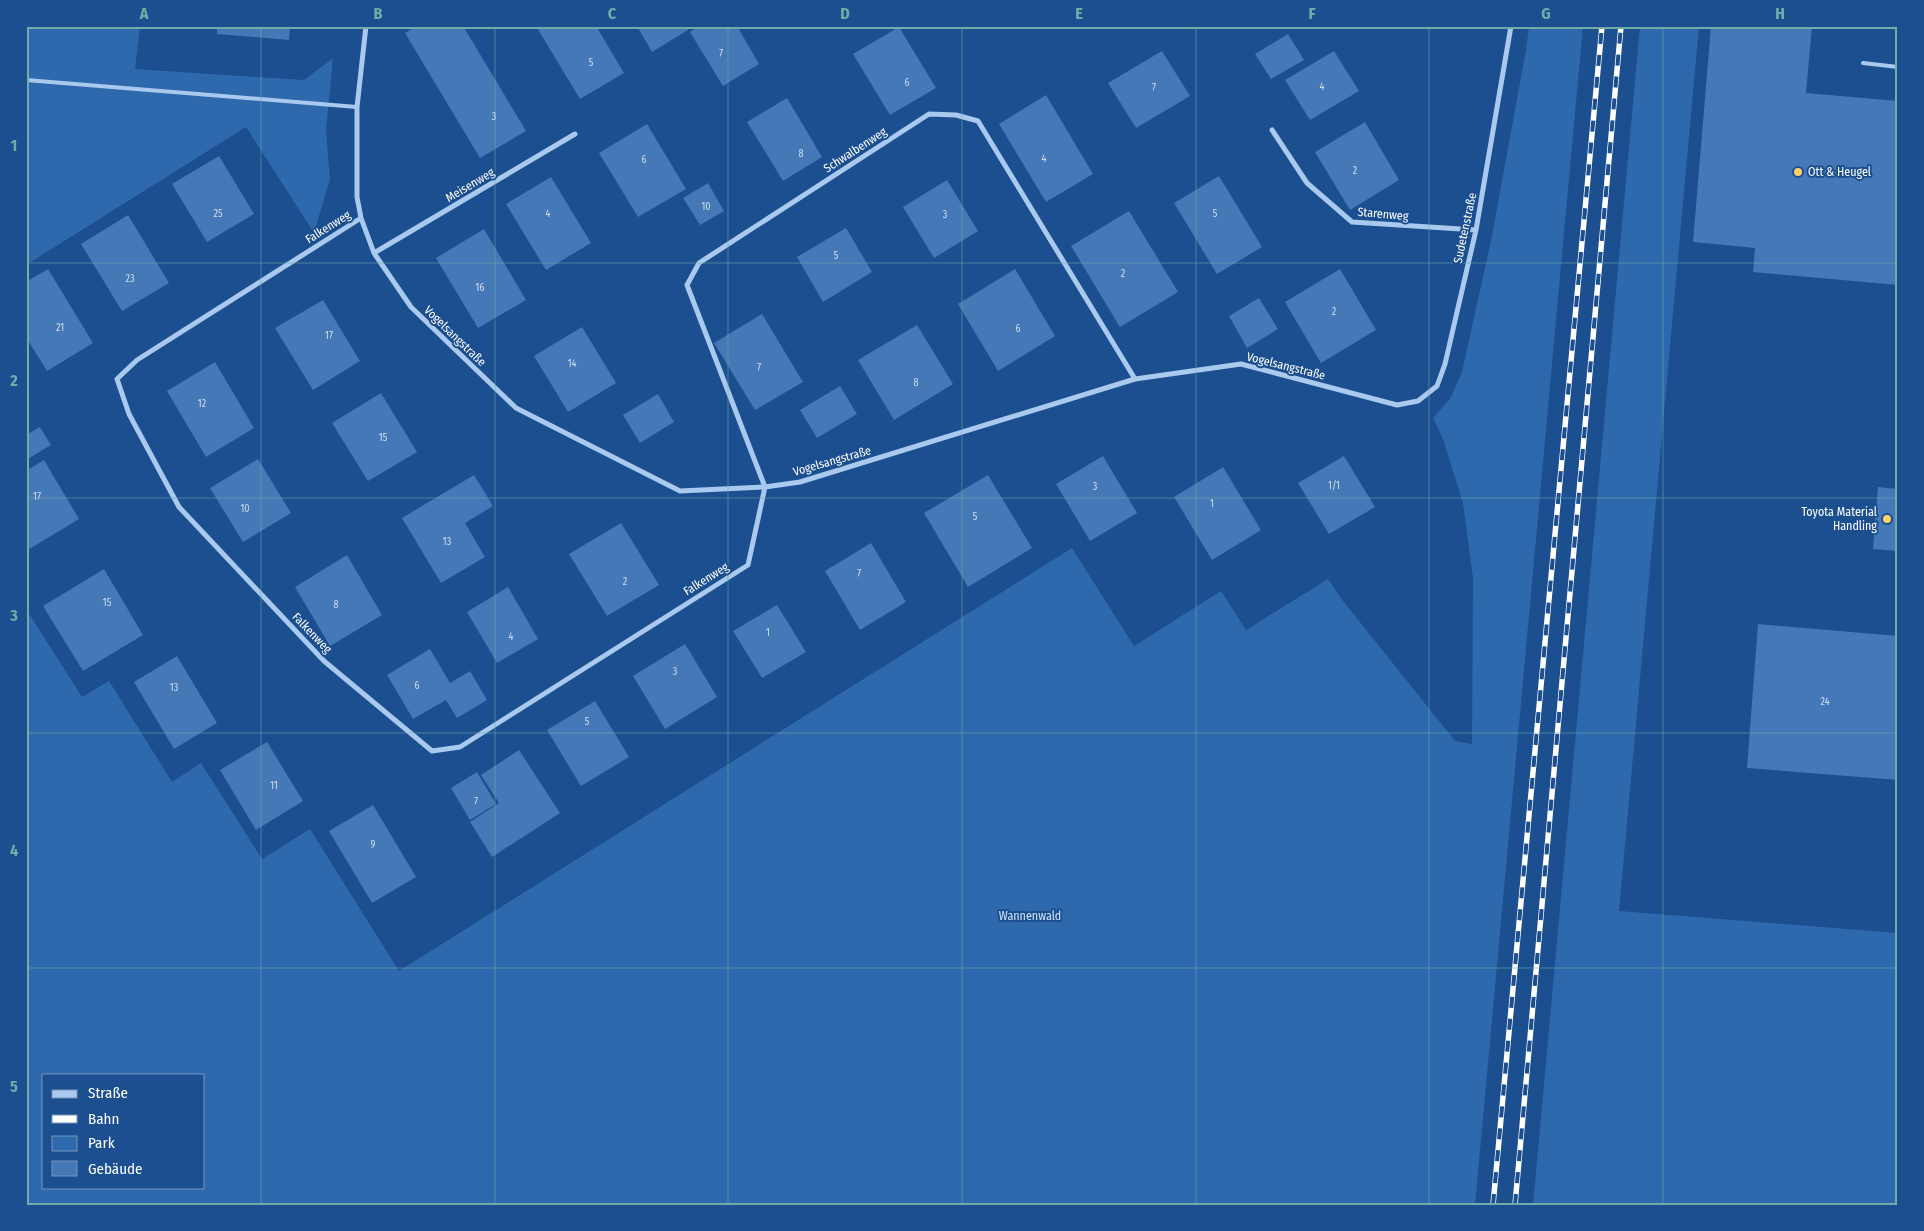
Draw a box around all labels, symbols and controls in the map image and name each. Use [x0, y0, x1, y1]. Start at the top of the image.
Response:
text: A [139, 4, 149, 23]
text: B [374, 4, 383, 23]
text: C [608, 4, 617, 23]
text: D [840, 4, 850, 23]
text: E [1075, 4, 1083, 23]
text: F [1308, 4, 1316, 23]
text: G [1541, 4, 1551, 23]
text: H [1775, 4, 1785, 23]
house number: 7 [719, 48, 723, 60]
house number: 5 [589, 57, 594, 69]
house number: 6 [905, 77, 910, 89]
house number: 4 [1320, 81, 1325, 93]
house number: 7 [1152, 82, 1156, 94]
house number: 3 [492, 111, 497, 123]
street label: Schwalbenweg [821, 124, 889, 176]
text: 1 [11, 136, 17, 155]
house number: 8 [799, 148, 804, 160]
house number: 4 [1042, 153, 1047, 165]
house number: 6 [642, 154, 647, 166]
street label: Meisenweg [443, 165, 497, 205]
house number: 2 [1353, 165, 1358, 177]
place label: Ott & Heugel [1808, 165, 1871, 179]
marker: Ott & Heugel [1792, 166, 1804, 178]
street label: Sudetenstraße [1451, 191, 1479, 265]
house number: 10 [701, 201, 711, 213]
street label: Starenweg [1357, 205, 1409, 223]
street label: Falkenweg [303, 207, 353, 246]
house number: 25 [214, 208, 223, 220]
house number: 4 [546, 208, 551, 220]
house number: 5 [1213, 208, 1218, 220]
house number: 3 [943, 209, 948, 221]
house number: 5 [834, 250, 839, 262]
house number: 2 [1121, 268, 1126, 280]
house number: 23 [126, 273, 135, 285]
house number: 16 [476, 282, 484, 294]
street label: Vogelsangstraße [421, 303, 489, 369]
house number: 2 [1332, 306, 1337, 318]
house number: 21 [56, 322, 64, 334]
house number: 6 [1016, 323, 1021, 335]
house number: 17 [325, 330, 333, 342]
street label: Vogelsangstraße [1245, 349, 1327, 383]
house number: 14 [568, 358, 577, 370]
house number: 7 [757, 362, 761, 374]
text: 2 [9, 371, 18, 390]
house number: 8 [914, 377, 919, 389]
house number: 12 [198, 398, 207, 410]
house number: 15 [379, 432, 388, 444]
street label: Vogelsangstraße [791, 443, 873, 479]
house number: 1/1 [1328, 480, 1340, 492]
house number: 3 [1093, 481, 1098, 493]
house number: 17 [33, 491, 41, 503]
house number: 1 [1210, 498, 1214, 510]
house number: 10 [240, 503, 250, 515]
place label: Toyota Material Handling [1801, 505, 1877, 533]
house number: 5 [973, 511, 978, 523]
marker: Toyota Material Handling [1881, 513, 1893, 525]
house number: 13 [443, 536, 452, 548]
street label: Falkenweg [681, 559, 731, 598]
house number: 7 [857, 568, 861, 580]
house number: 2 [623, 576, 628, 588]
house number: 15 [103, 597, 112, 609]
house number: 8 [334, 599, 339, 611]
text: 3 [9, 606, 18, 625]
street label: Falkenweg [289, 610, 335, 656]
house number: 1 [766, 627, 770, 639]
house number: 4 [509, 631, 514, 643]
house number: 3 [673, 666, 678, 678]
house number: 6 [415, 680, 420, 692]
house number: 13 [170, 682, 179, 694]
house number: 24 [1820, 696, 1830, 708]
house number: 5 [585, 716, 590, 728]
house number: 11 [270, 780, 278, 792]
house number: 7 [474, 796, 478, 808]
house number: 9 [371, 839, 376, 851]
text: 4 [10, 841, 18, 860]
park label: Wannenwald [999, 909, 1061, 923]
legend [42, 1074, 205, 1188]
text: 5 [10, 1077, 18, 1096]
text: Straße [88, 1084, 128, 1102]
text: Bahn [88, 1110, 119, 1128]
text: Park [88, 1134, 115, 1152]
text: Gebäude [88, 1160, 143, 1178]

